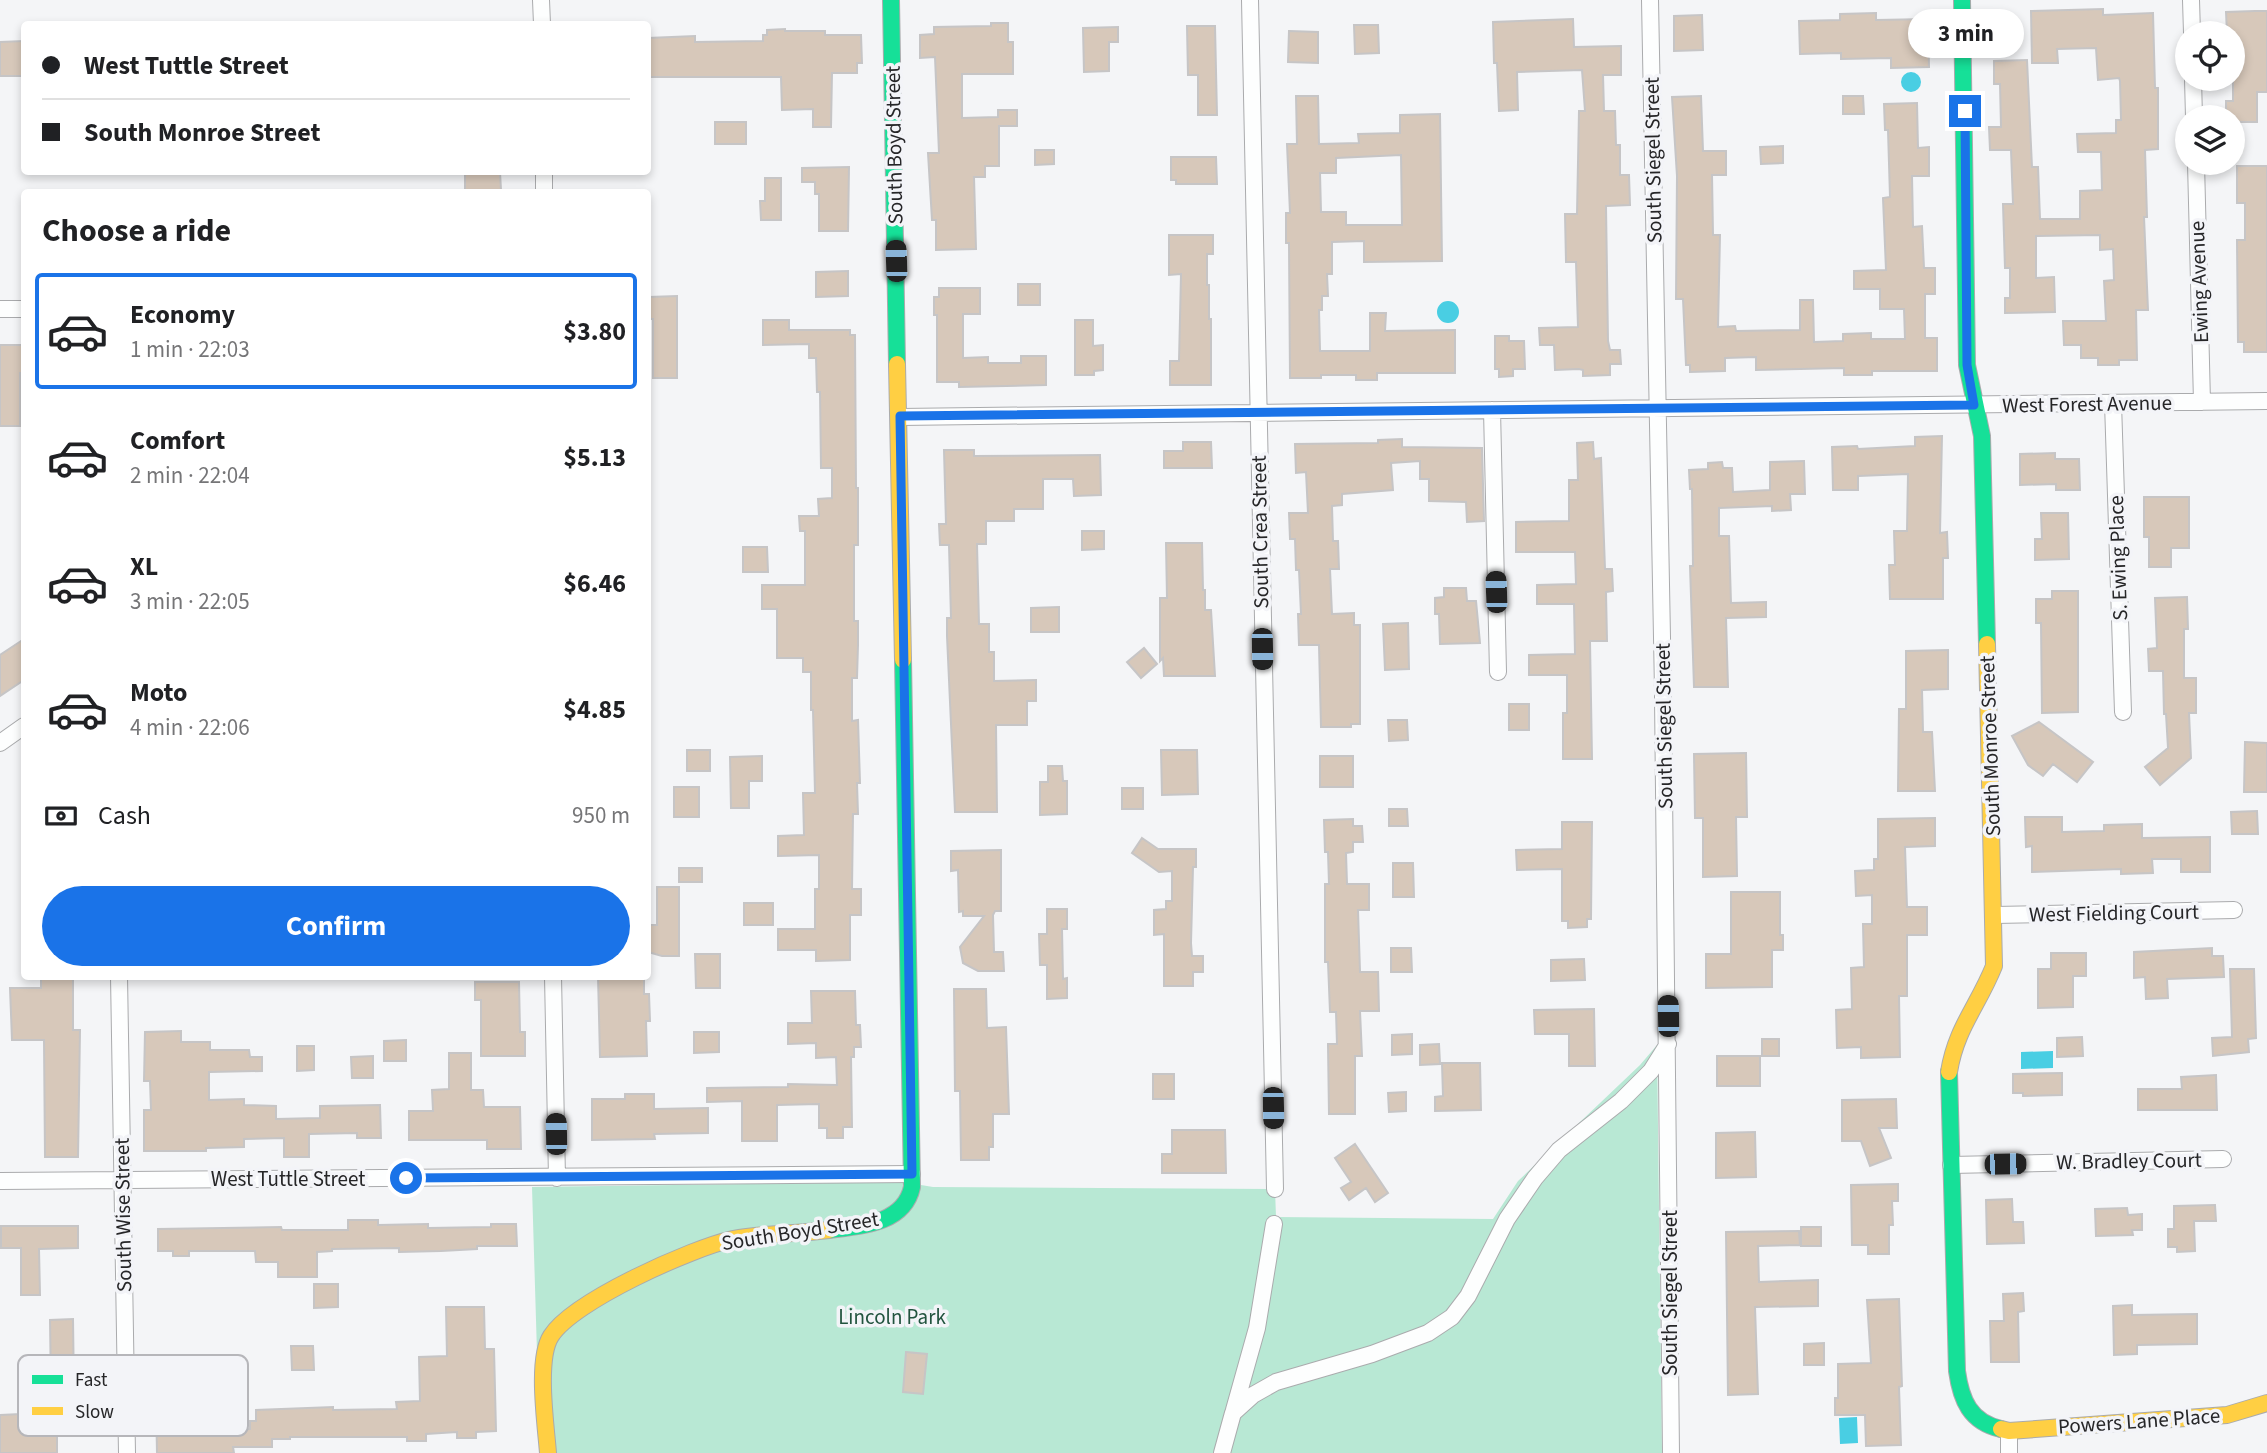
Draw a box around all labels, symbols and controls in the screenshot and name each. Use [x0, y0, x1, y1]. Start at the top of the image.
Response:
callout: 3 min [1907, 10, 2023, 58]
text: 3 min [1938, 17, 1994, 50]
map controls [2175, 21, 2245, 175]
button: locate [2175, 21, 2245, 91]
text: West Tuttle Street [84, 47, 289, 84]
street label: South Boyd Street [878, 65, 910, 225]
street label: South Siegel Street [1637, 77, 1669, 243]
route end [1949, 95, 1981, 127]
button: layers [2175, 105, 2245, 175]
text: South Monroe Street [84, 114, 320, 151]
text: Choose a ride [42, 208, 231, 254]
street label: Ewing Avenue [2182, 220, 2216, 344]
car [885, 240, 908, 282]
text: Economy [130, 296, 235, 333]
icon: car [46, 300, 109, 363]
text: $3.80 [563, 313, 626, 350]
text: 1 min · 22:03 [130, 333, 250, 366]
street label: West Forest Avenue [2002, 388, 2172, 420]
text: Comfort [130, 422, 225, 459]
icon: car [46, 426, 109, 489]
text: $5.13 [563, 439, 626, 476]
street label: South Crea Street [1244, 455, 1276, 609]
text: 2 min · 22:04 [130, 459, 250, 492]
street label: S. Ewing Place [2101, 495, 2135, 621]
text: XL [130, 548, 158, 585]
icon: car [46, 552, 109, 615]
text: $6.46 [563, 565, 626, 602]
car [1485, 571, 1508, 613]
text: 3 min · 22:05 [130, 585, 250, 618]
car [1252, 628, 1273, 670]
street label: South Siegel Street [1648, 643, 1680, 809]
street label: South Monroe Street [1972, 655, 2008, 837]
text: Moto [130, 674, 187, 711]
icon: car [46, 678, 109, 741]
text: $4.85 [563, 691, 626, 728]
text: 4 min · 22:06 [130, 711, 250, 744]
icon: cash [42, 797, 80, 835]
text: Cash [98, 797, 151, 834]
text: 950 m [572, 799, 630, 832]
button: Confirm [42, 886, 630, 966]
street label: West Fielding Court [2029, 897, 2199, 929]
car [1658, 995, 1679, 1037]
car [1263, 1087, 1284, 1129]
car [546, 1113, 567, 1155]
street label: South Wise Street [107, 1138, 139, 1292]
street label: W. Bradley Court [2056, 1145, 2202, 1177]
car [1984, 1153, 2027, 1175]
route start [390, 1162, 422, 1194]
street label: West Tuttle Street [211, 1164, 365, 1194]
street label: South Boyd Street [719, 1204, 881, 1258]
street label: South Siegel Street [1655, 1210, 1685, 1376]
park label: Lincoln Park [838, 1302, 946, 1332]
legend [18, 1355, 248, 1436]
text: Fast [75, 1367, 108, 1394]
text: Slow [75, 1399, 114, 1426]
street label: Powers Lane Place [2057, 1400, 2221, 1442]

